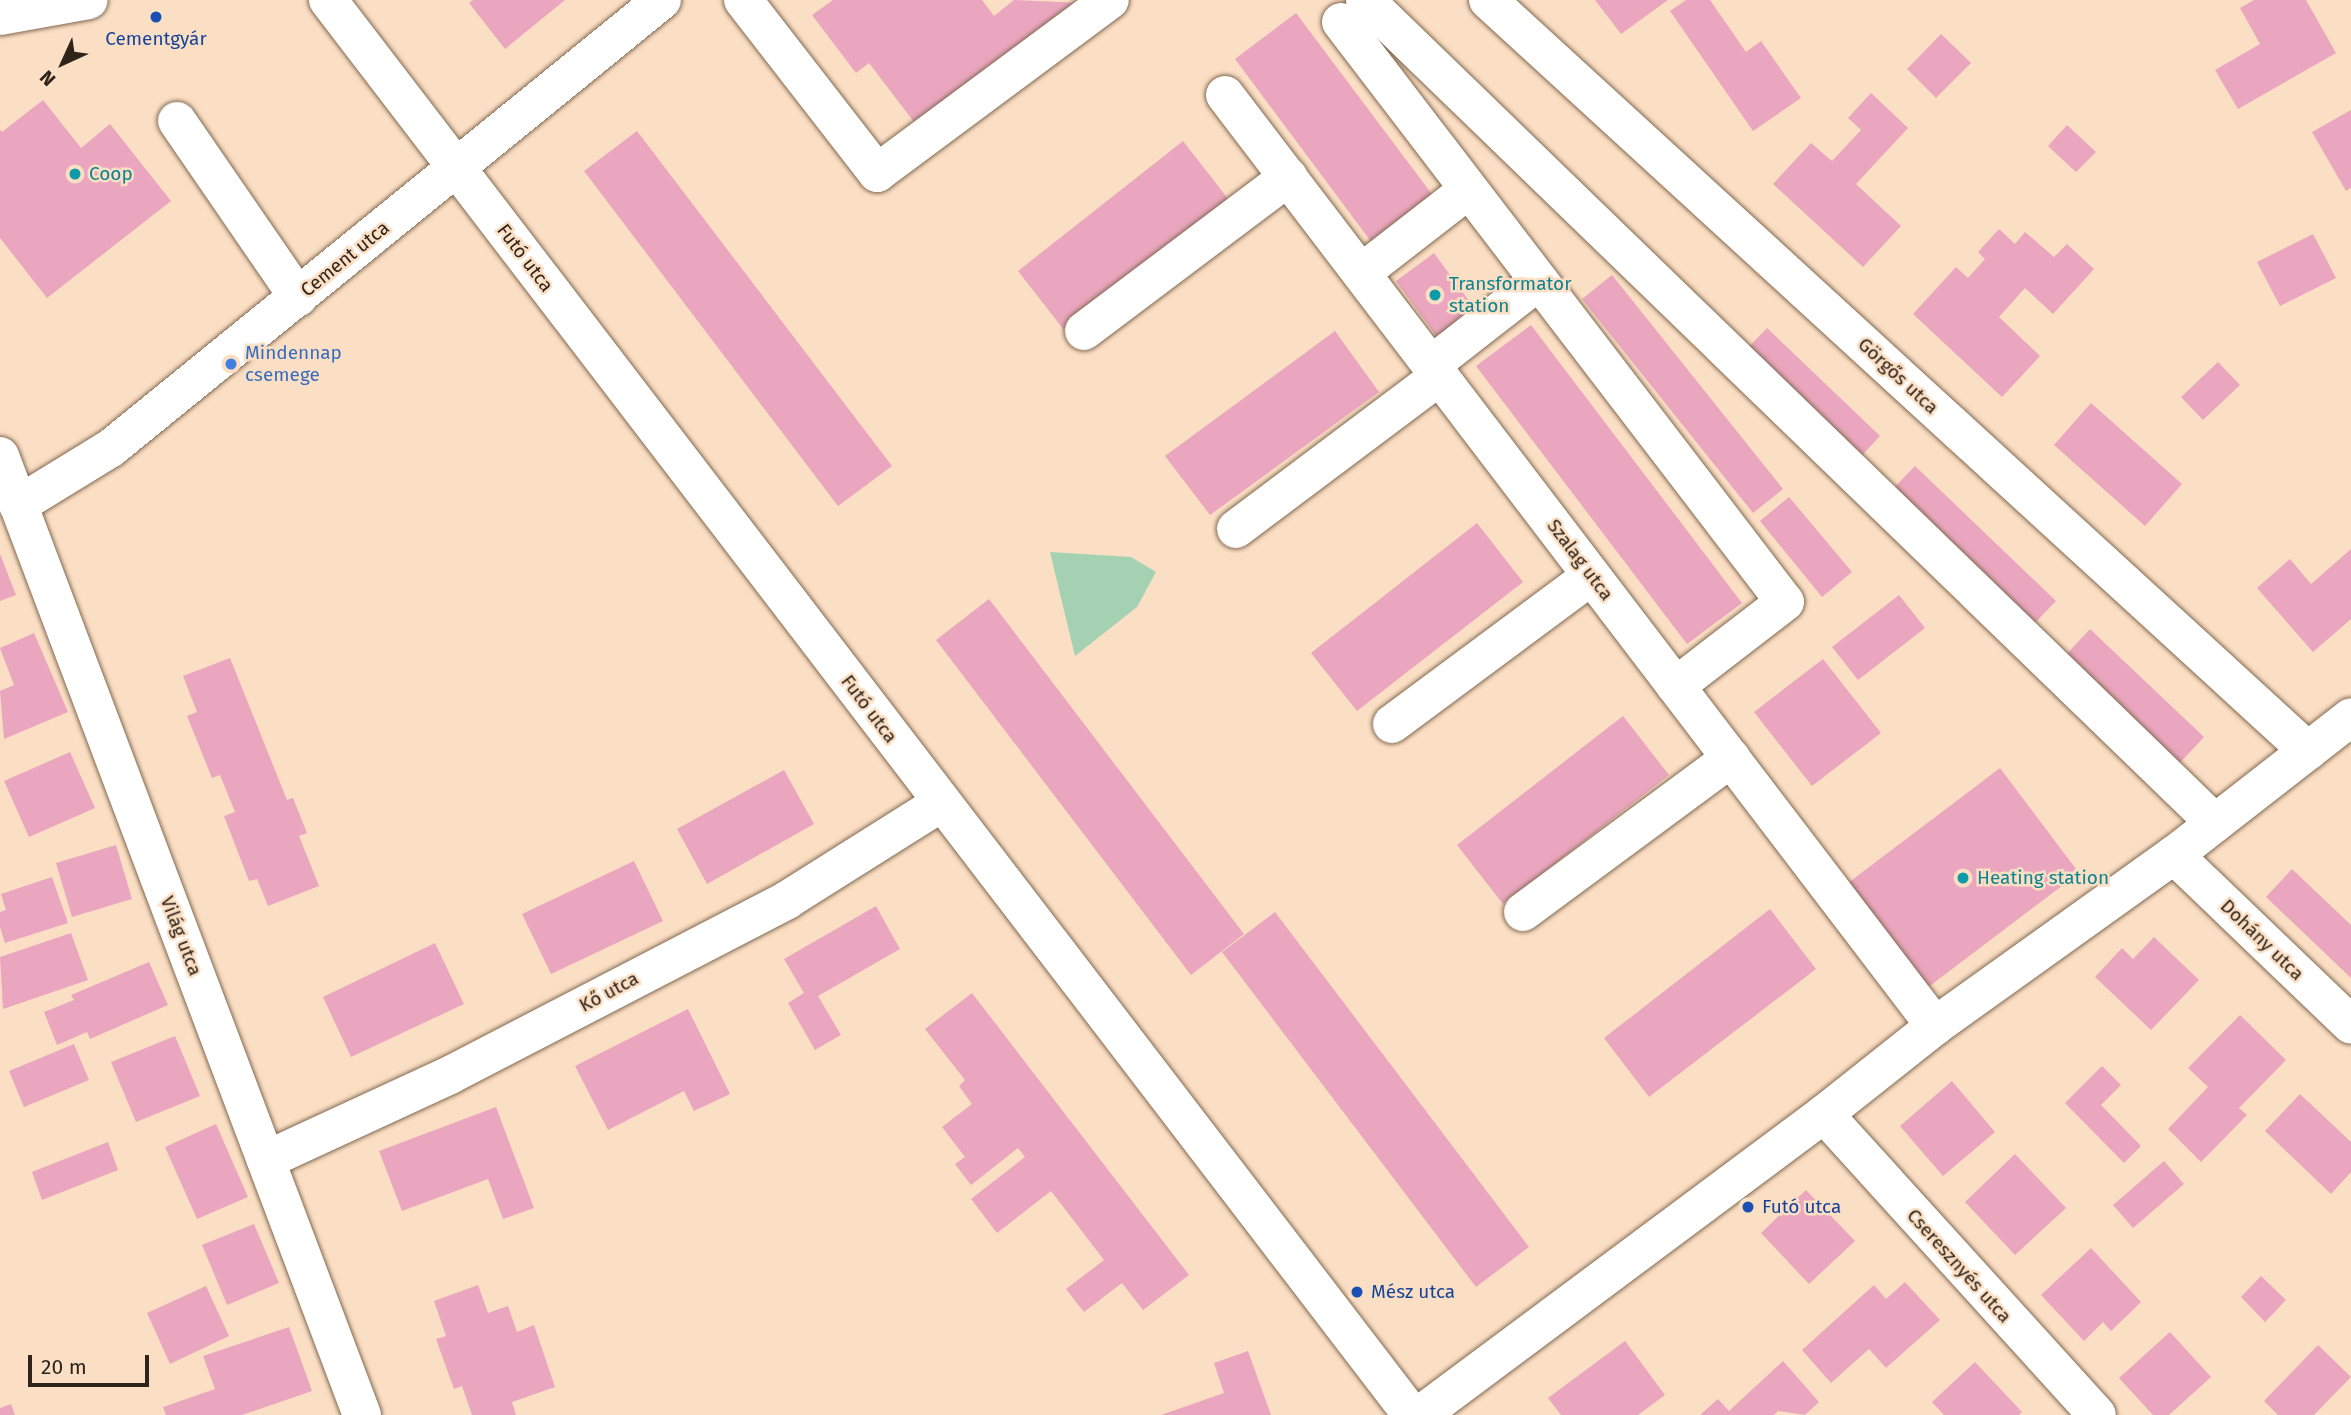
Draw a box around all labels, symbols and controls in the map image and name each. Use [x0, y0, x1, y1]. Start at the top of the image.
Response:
marker: Cementgyár [148, 9, 164, 25]
north arrow [28, 28, 98, 98]
place label: Cementgyár [105, 28, 207, 50]
text: N [35, 66, 60, 91]
place label: Coop [89, 163, 133, 185]
marker: Coop [67, 166, 83, 182]
street label: Cement utca [296, 216, 394, 302]
street label: Futó utca [492, 219, 558, 297]
place label: Transformator station [1449, 273, 1571, 317]
marker: Transformator station [1427, 287, 1443, 303]
street label: Görgős utca [1853, 333, 1943, 419]
place label: Mindennap csemege [245, 342, 342, 386]
marker: Mindennap csemege [223, 356, 239, 372]
street label: Szalag utca [1542, 515, 1618, 605]
street label: Futó utca [836, 670, 902, 748]
place label: Heating station [1977, 867, 2109, 889]
marker: Heating station [1955, 870, 1971, 886]
street label: Világ utca [155, 893, 207, 979]
street label: Dohány utca [2216, 895, 2308, 985]
street label: Kő utca [575, 967, 643, 1017]
place label: Futó utca [1762, 1196, 1841, 1218]
marker: Futó utca [1740, 1199, 1756, 1215]
street label: Cseresznyés utca [1902, 1204, 2016, 1328]
place label: Mész utca [1371, 1281, 1455, 1303]
marker: Mész utca [1349, 1284, 1365, 1300]
scale bar [32, 1342, 152, 1386]
text: 20 m [41, 1354, 87, 1380]

